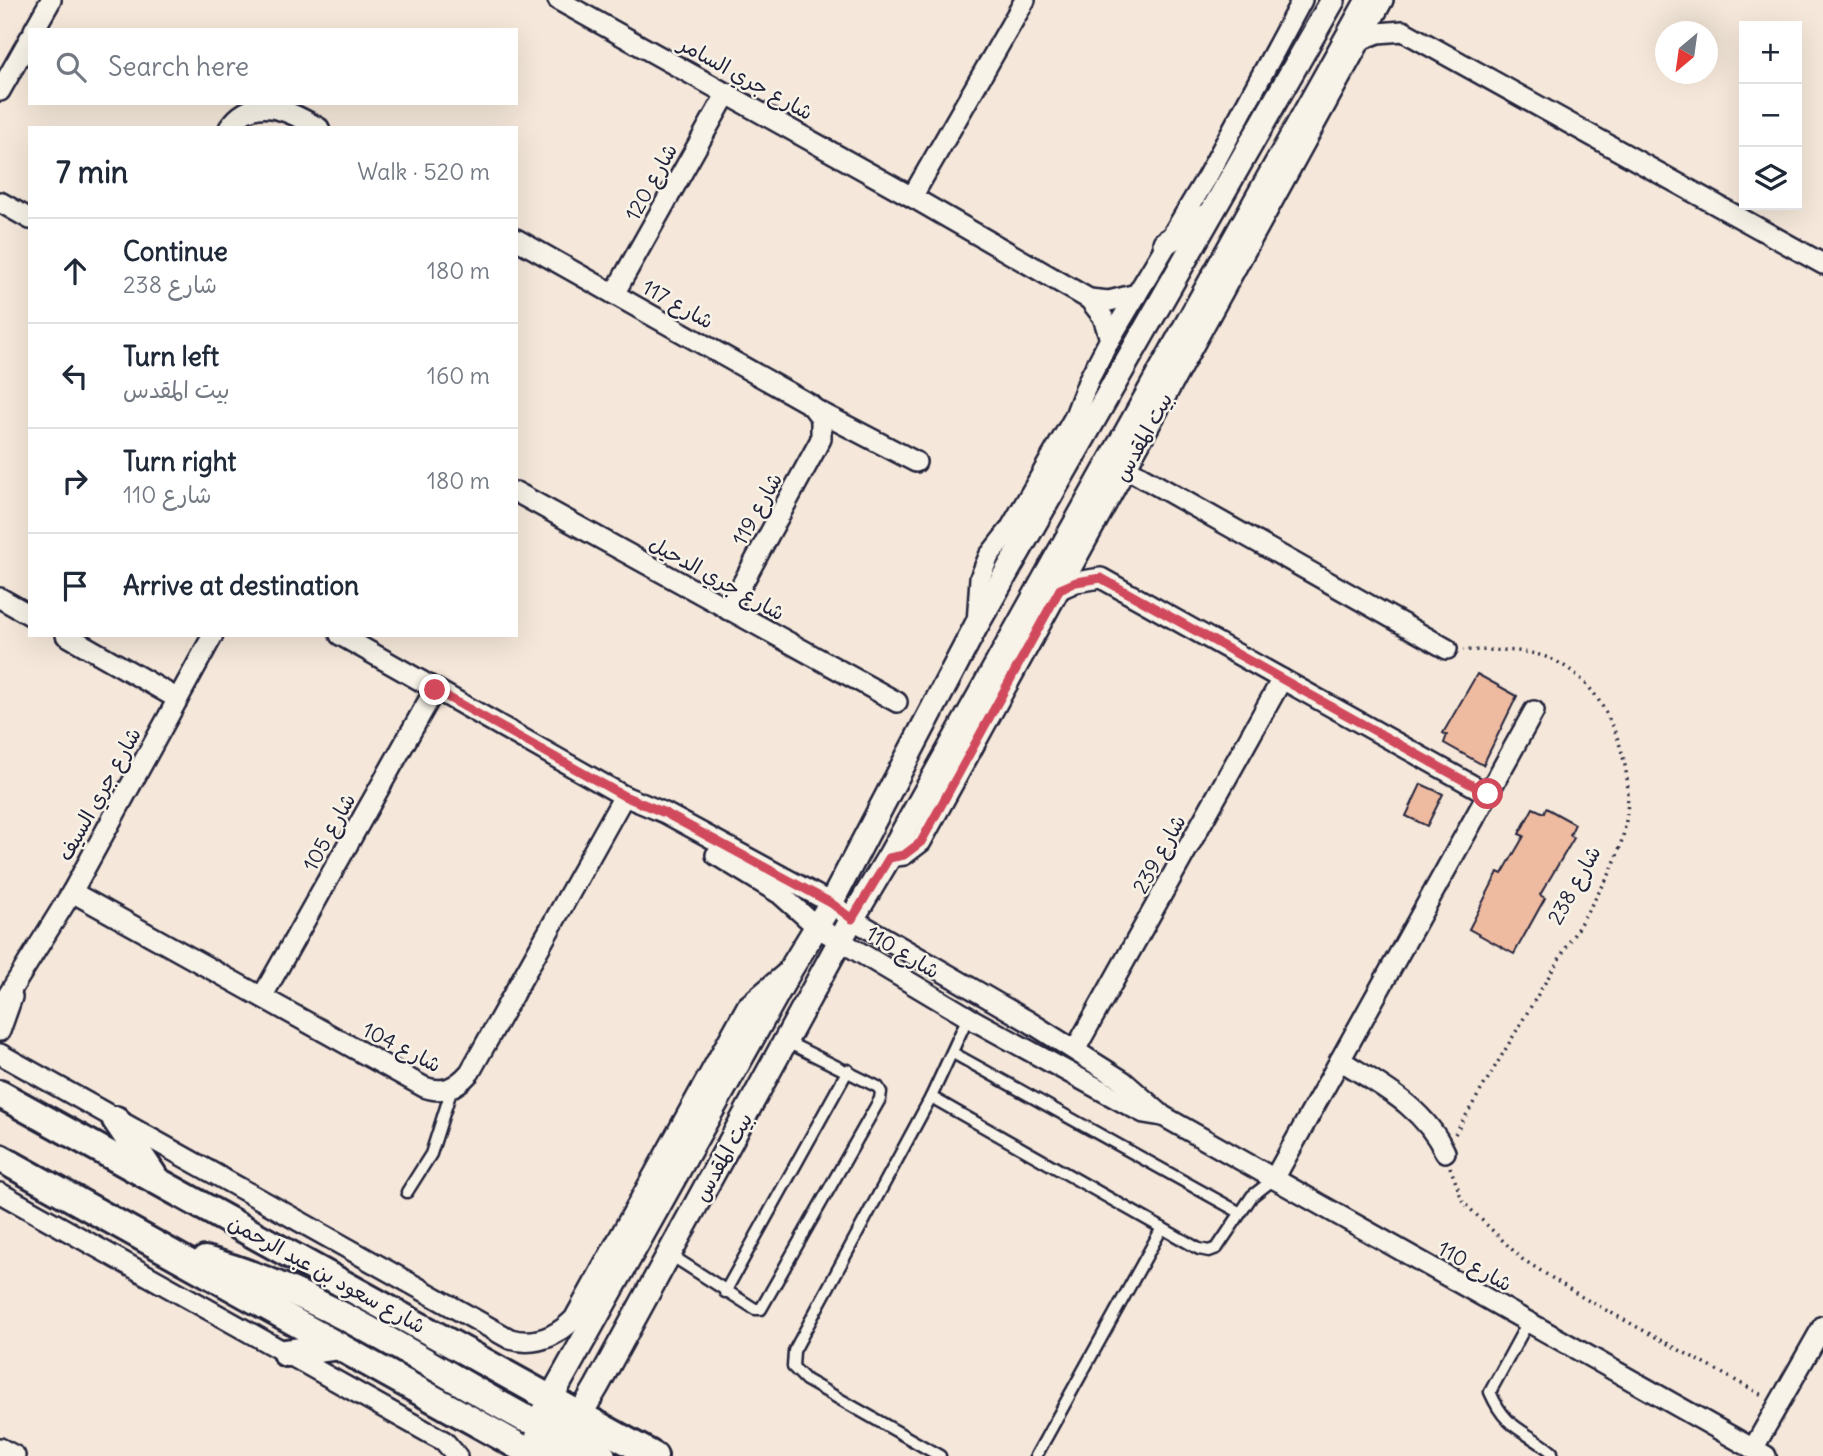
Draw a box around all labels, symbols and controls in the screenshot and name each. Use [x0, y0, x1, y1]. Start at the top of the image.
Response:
north arrow [1655, 21, 1718, 84]
map controls [1739, 21, 1802, 210]
button: + [1739, 21, 1802, 84]
search box [28, 28, 518, 105]
street label: شارع جري السامر [671, 29, 818, 128]
icon: search [52, 48, 90, 86]
text: Search here [108, 50, 249, 83]
button: − [1739, 84, 1802, 147]
street label: شارع 120 [619, 139, 685, 226]
button: layers [1739, 147, 1802, 210]
text: 7 min [56, 153, 128, 191]
text: Walk · 520 m [357, 157, 490, 186]
text: Continue [123, 235, 228, 268]
icon: ahead [56, 252, 94, 290]
text: 180 m [427, 256, 490, 285]
text: شارع 238 [123, 270, 217, 299]
street label: شارع 117 [637, 273, 718, 336]
text: Turn left [123, 340, 219, 373]
icon: left [56, 357, 94, 395]
text: 160 m [427, 361, 490, 390]
text: بيت المقدس [123, 375, 230, 404]
street label: بيت المقدس [1108, 388, 1178, 486]
text: Turn right [123, 445, 236, 478]
icon: right [56, 462, 94, 500]
text: 180 m [427, 466, 490, 495]
street label: شارع 119 [726, 468, 790, 551]
text: شارع 110 [123, 480, 212, 509]
street label: شارع جري الدحيل [643, 530, 790, 628]
icon: arrive [56, 567, 94, 605]
text: Arrive at destination [123, 569, 359, 602]
route end [419, 674, 450, 705]
street label: شارع جري السيف [51, 723, 149, 866]
route start [1472, 778, 1503, 809]
street label: شارع 105 [297, 788, 363, 877]
street label: شارع 239 [1126, 810, 1193, 899]
street label: شارع 238 [1541, 841, 1608, 930]
street label: شارع 110 [860, 920, 945, 986]
street label: شارع 104 [357, 1016, 446, 1080]
street label: بيت المقدس [688, 1108, 758, 1206]
street label: شارع سعود بن عبد الرحمن [223, 1209, 430, 1341]
street label: شارع 110 [1432, 1235, 1517, 1299]

